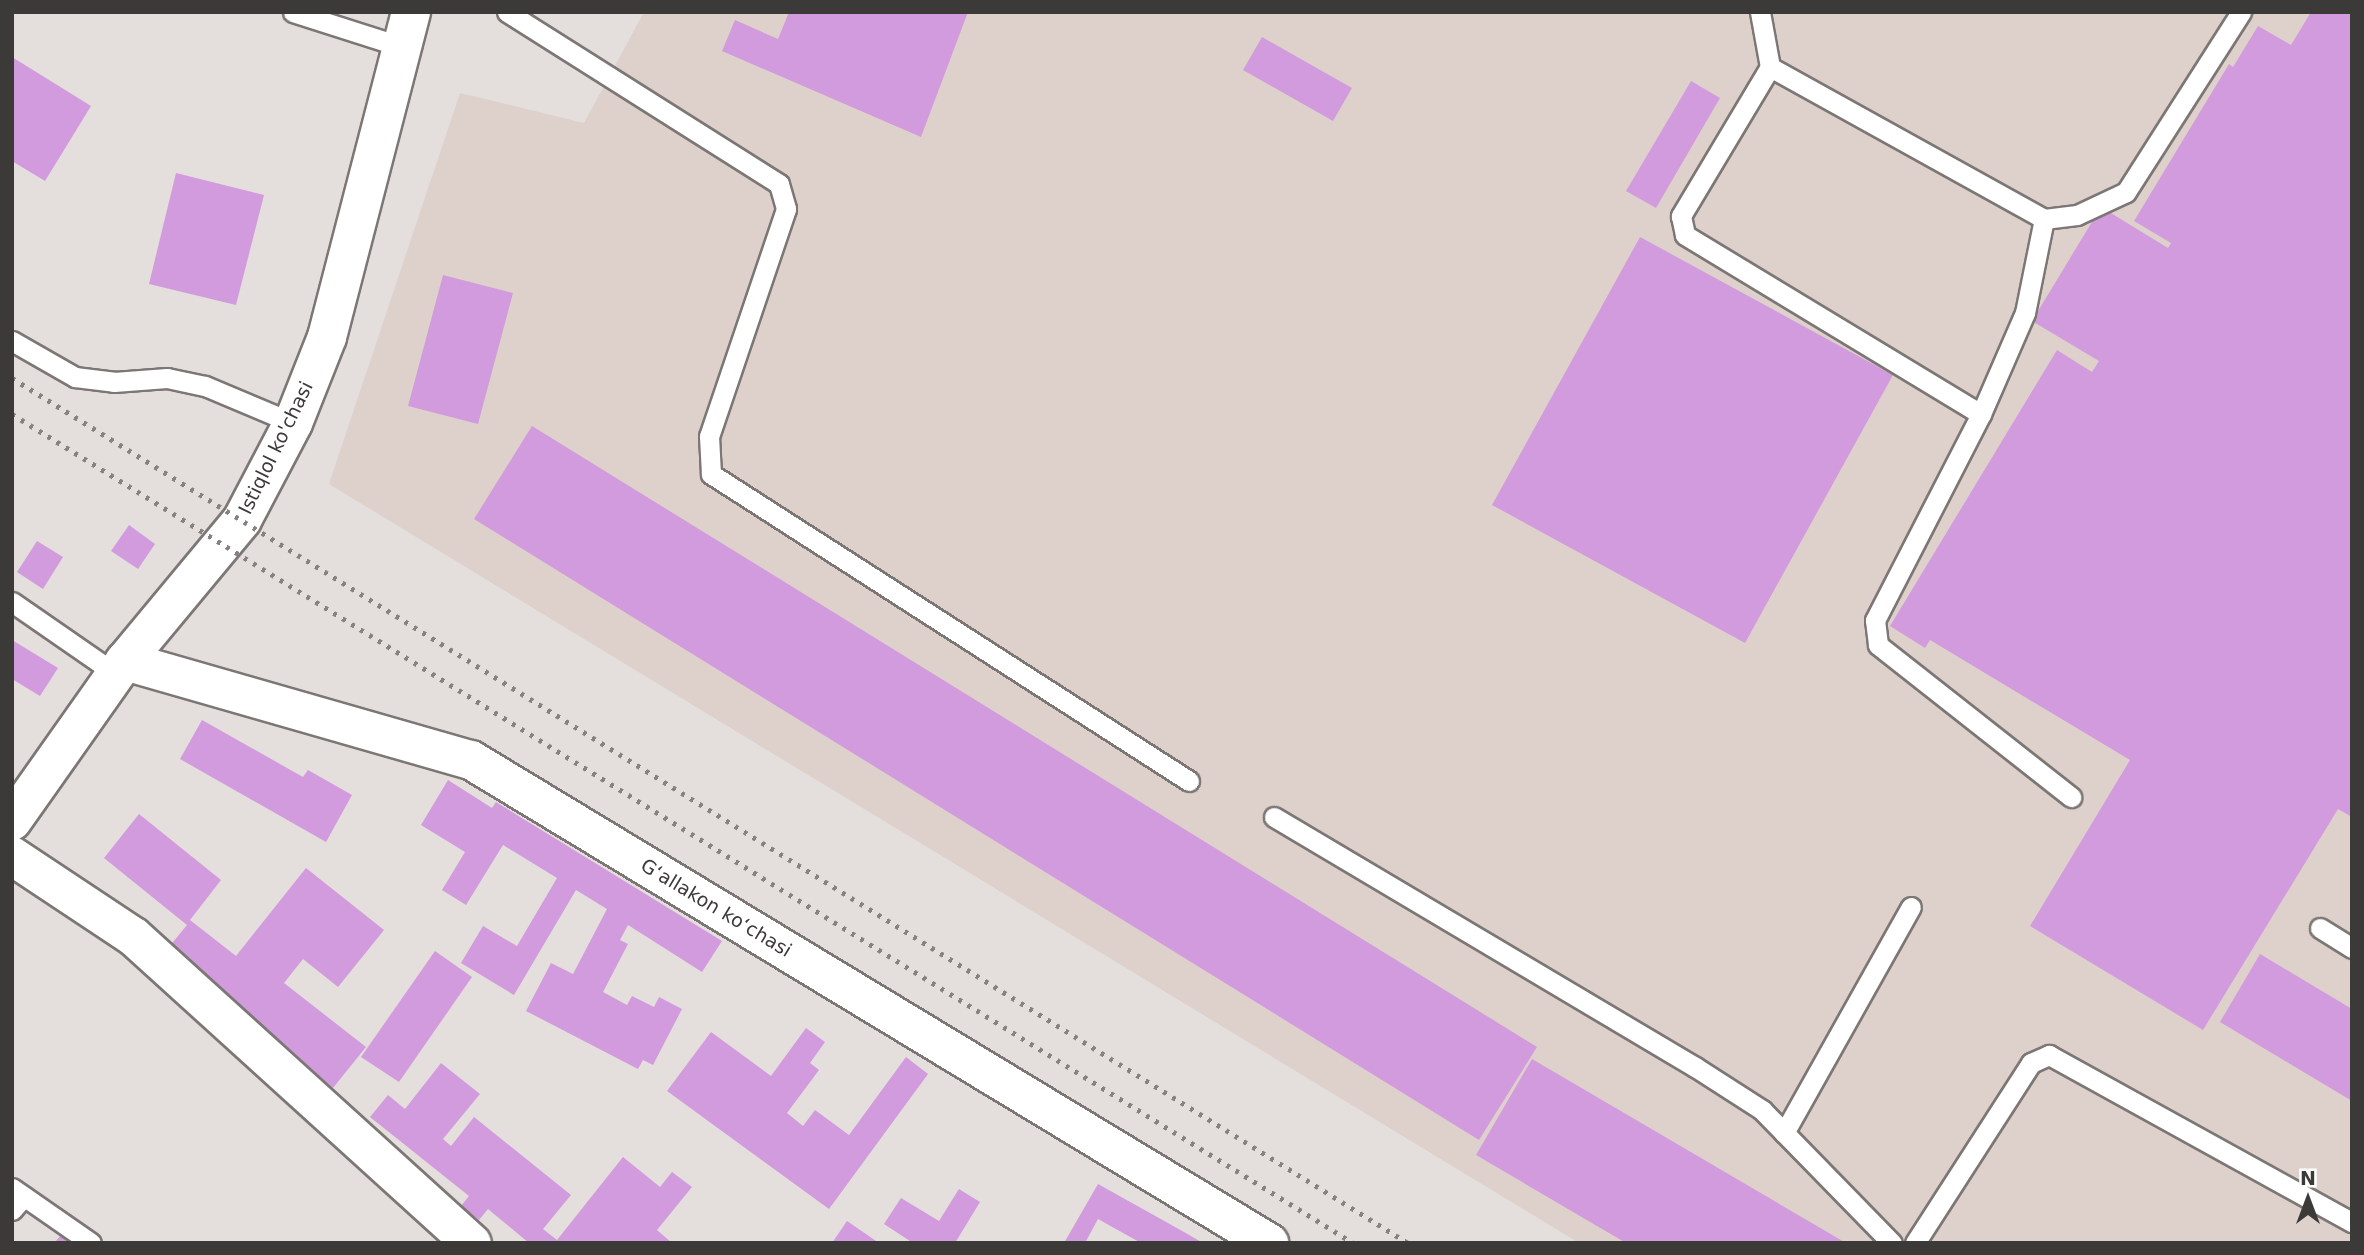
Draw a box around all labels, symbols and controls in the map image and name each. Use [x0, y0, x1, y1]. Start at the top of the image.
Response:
street label: Istiqlol ko'chasi [234, 378, 318, 518]
street label: Gʻallakon koʻchasi [636, 854, 796, 962]
north arrow [2273, 1164, 2343, 1234]
text: N [2300, 1167, 2316, 1189]

